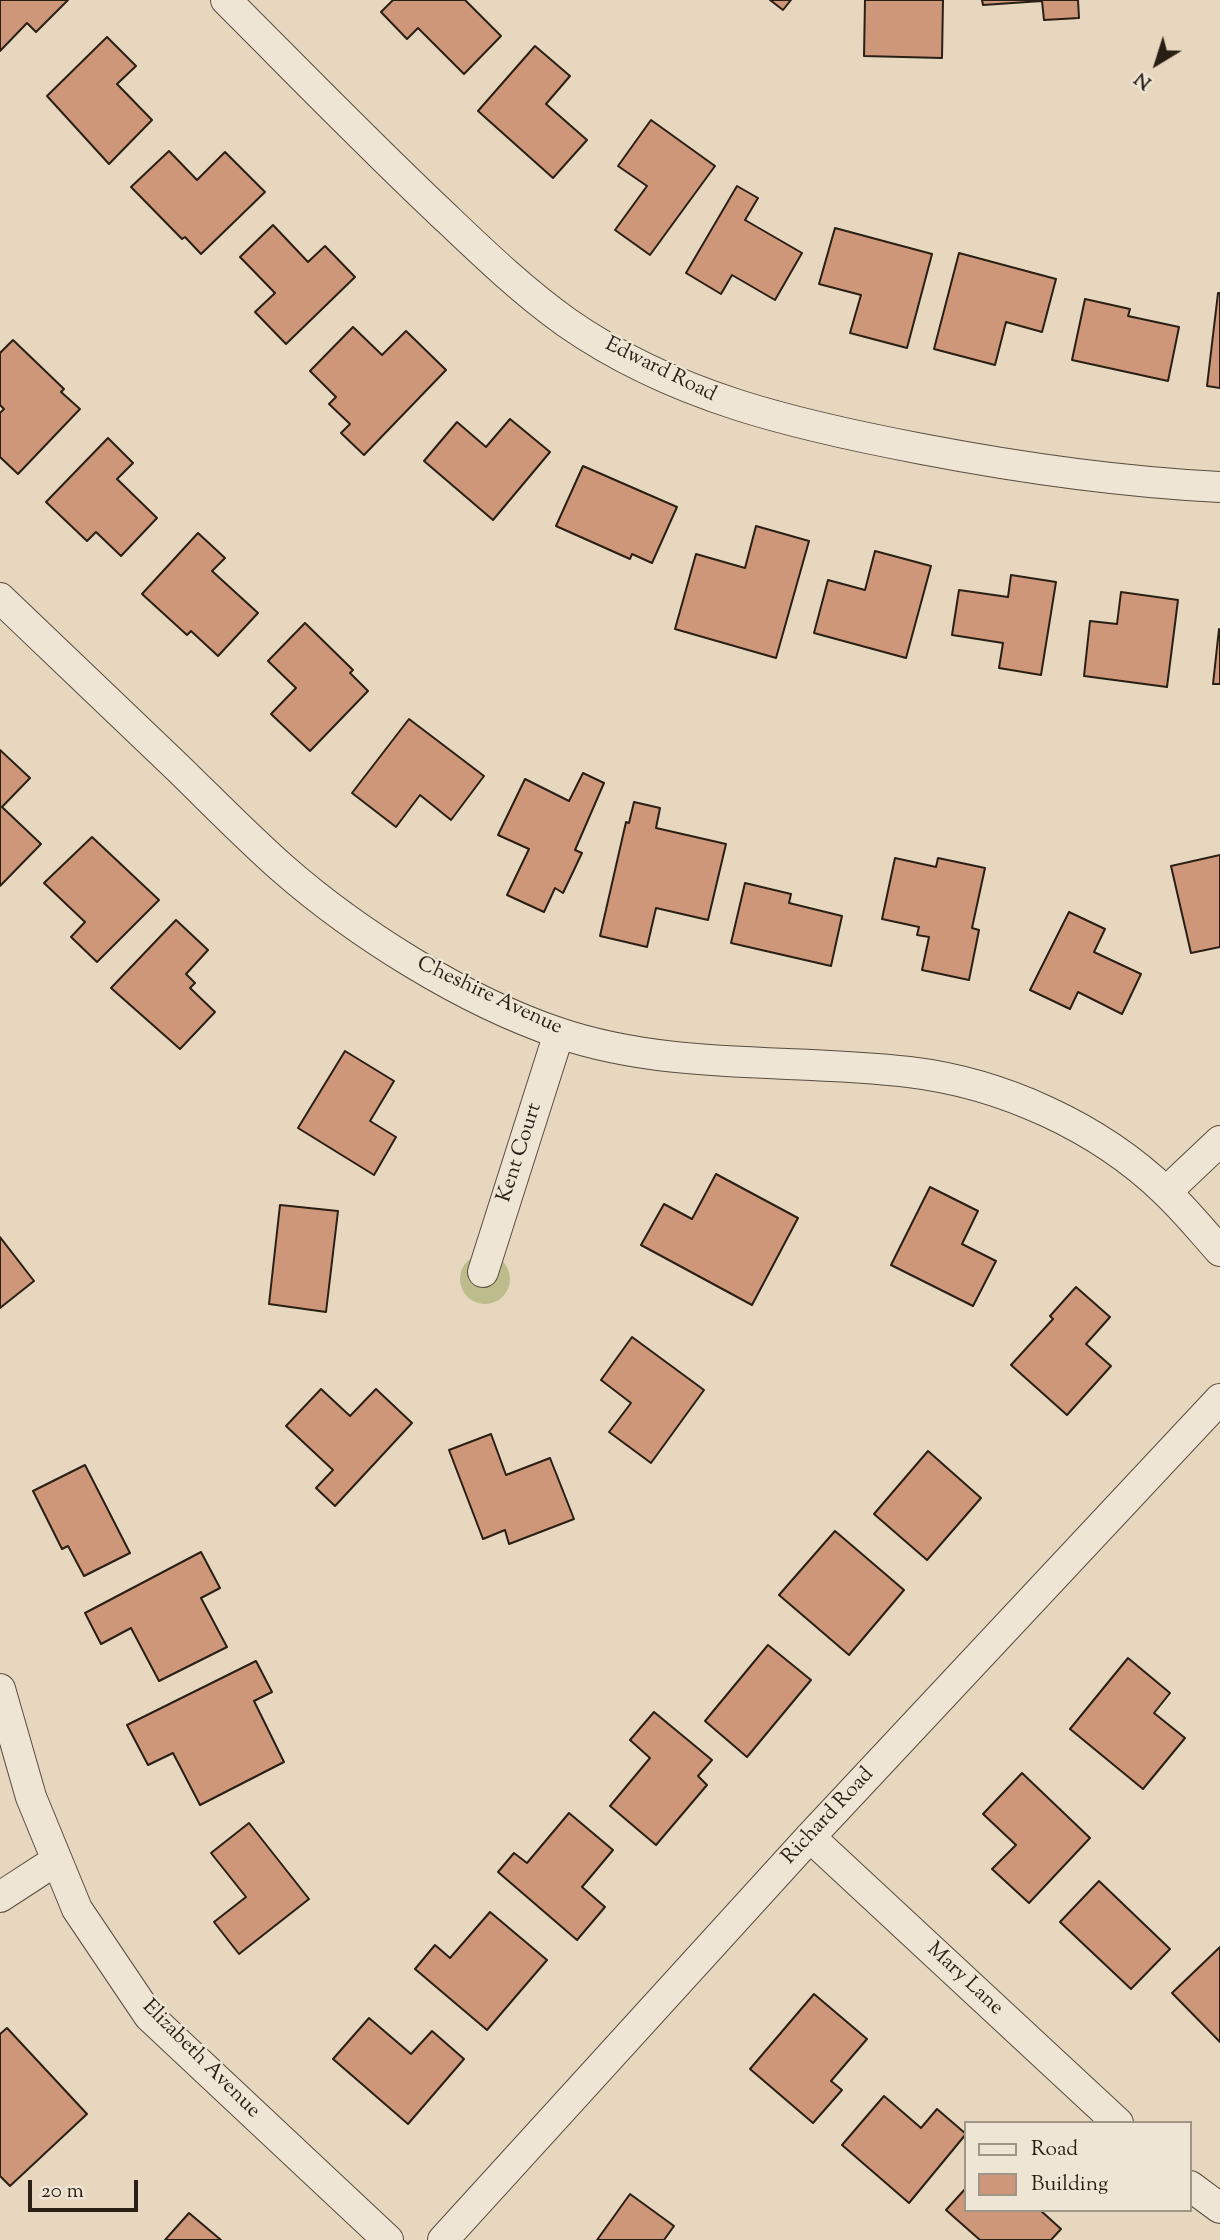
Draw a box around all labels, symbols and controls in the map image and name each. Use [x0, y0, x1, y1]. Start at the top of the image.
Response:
north arrow [1122, 28, 1192, 98]
text: N [1129, 65, 1158, 95]
street label: Edward Road [600, 333, 720, 409]
street label: Cheshire Avenue [412, 952, 566, 1042]
street label: Kent Court [493, 1100, 549, 1206]
street label: Richard Road [778, 1763, 880, 1871]
street label: Mary Lane [920, 1938, 1008, 2022]
street label: Elizabeth Avenue [136, 1996, 264, 2124]
legend [964, 2121, 1192, 2212]
text: Road [1031, 2135, 1078, 2165]
scale bar [32, 2166, 142, 2210]
text: Building [1031, 2170, 1108, 2200]
text: 20 m [41, 2177, 84, 2207]

